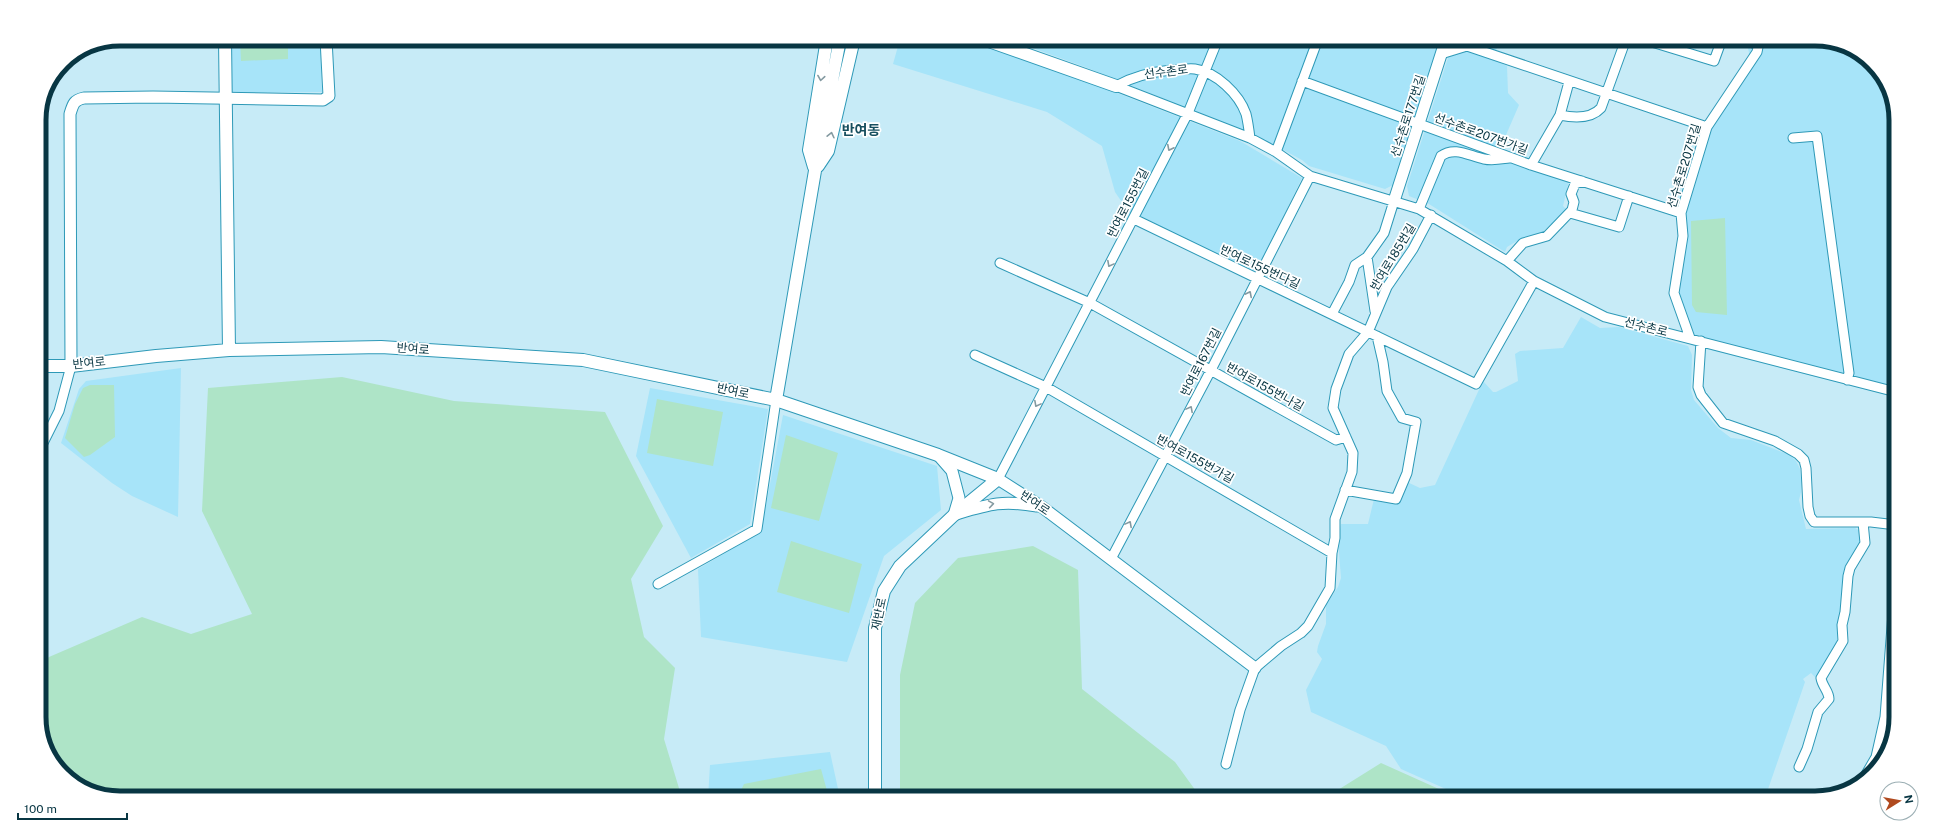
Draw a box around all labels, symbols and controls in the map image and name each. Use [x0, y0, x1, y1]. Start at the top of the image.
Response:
street label: 선수촌로 [1143, 62, 1189, 82]
street label: 선수촌로177번길 [1388, 73, 1428, 159]
one-way arrow [817, 74, 826, 81]
street label: 선수촌로207번가길 [1432, 111, 1530, 157]
district label: 반여동 [842, 122, 880, 138]
street label: 선수촌로207번길 [1664, 122, 1704, 210]
one-way arrow [827, 132, 835, 139]
one-way arrow [1167, 144, 1175, 151]
street label: 반여로155번길 [1105, 166, 1151, 240]
street label: 반여로185번길 [1368, 221, 1418, 293]
street label: 반여로155번다길 [1218, 242, 1302, 292]
one-way arrow [1108, 260, 1115, 267]
one-way arrow [1245, 291, 1252, 298]
street label: 선수촌로 [1623, 315, 1669, 339]
street label: 반여로167번길 [1178, 326, 1224, 398]
street label: 반여로 [396, 341, 430, 357]
street label: 반여로 [72, 354, 106, 372]
street label: 반여로155번나길 [1224, 360, 1306, 414]
street label: 반여로 [715, 381, 751, 401]
one-way arrow [1035, 400, 1042, 407]
one-way arrow [1185, 406, 1193, 414]
street label: 반여로155번가길 [1154, 432, 1236, 486]
street label: 반여로 [1017, 488, 1053, 518]
one-way arrow [988, 500, 994, 509]
one-way arrow [1124, 521, 1132, 528]
street label: 재반로 [869, 596, 889, 632]
north arrow [1879, 781, 1919, 821]
text: N [1902, 794, 1916, 804]
scale bar [18, 795, 127, 821]
text: 100 m [24, 802, 57, 816]

